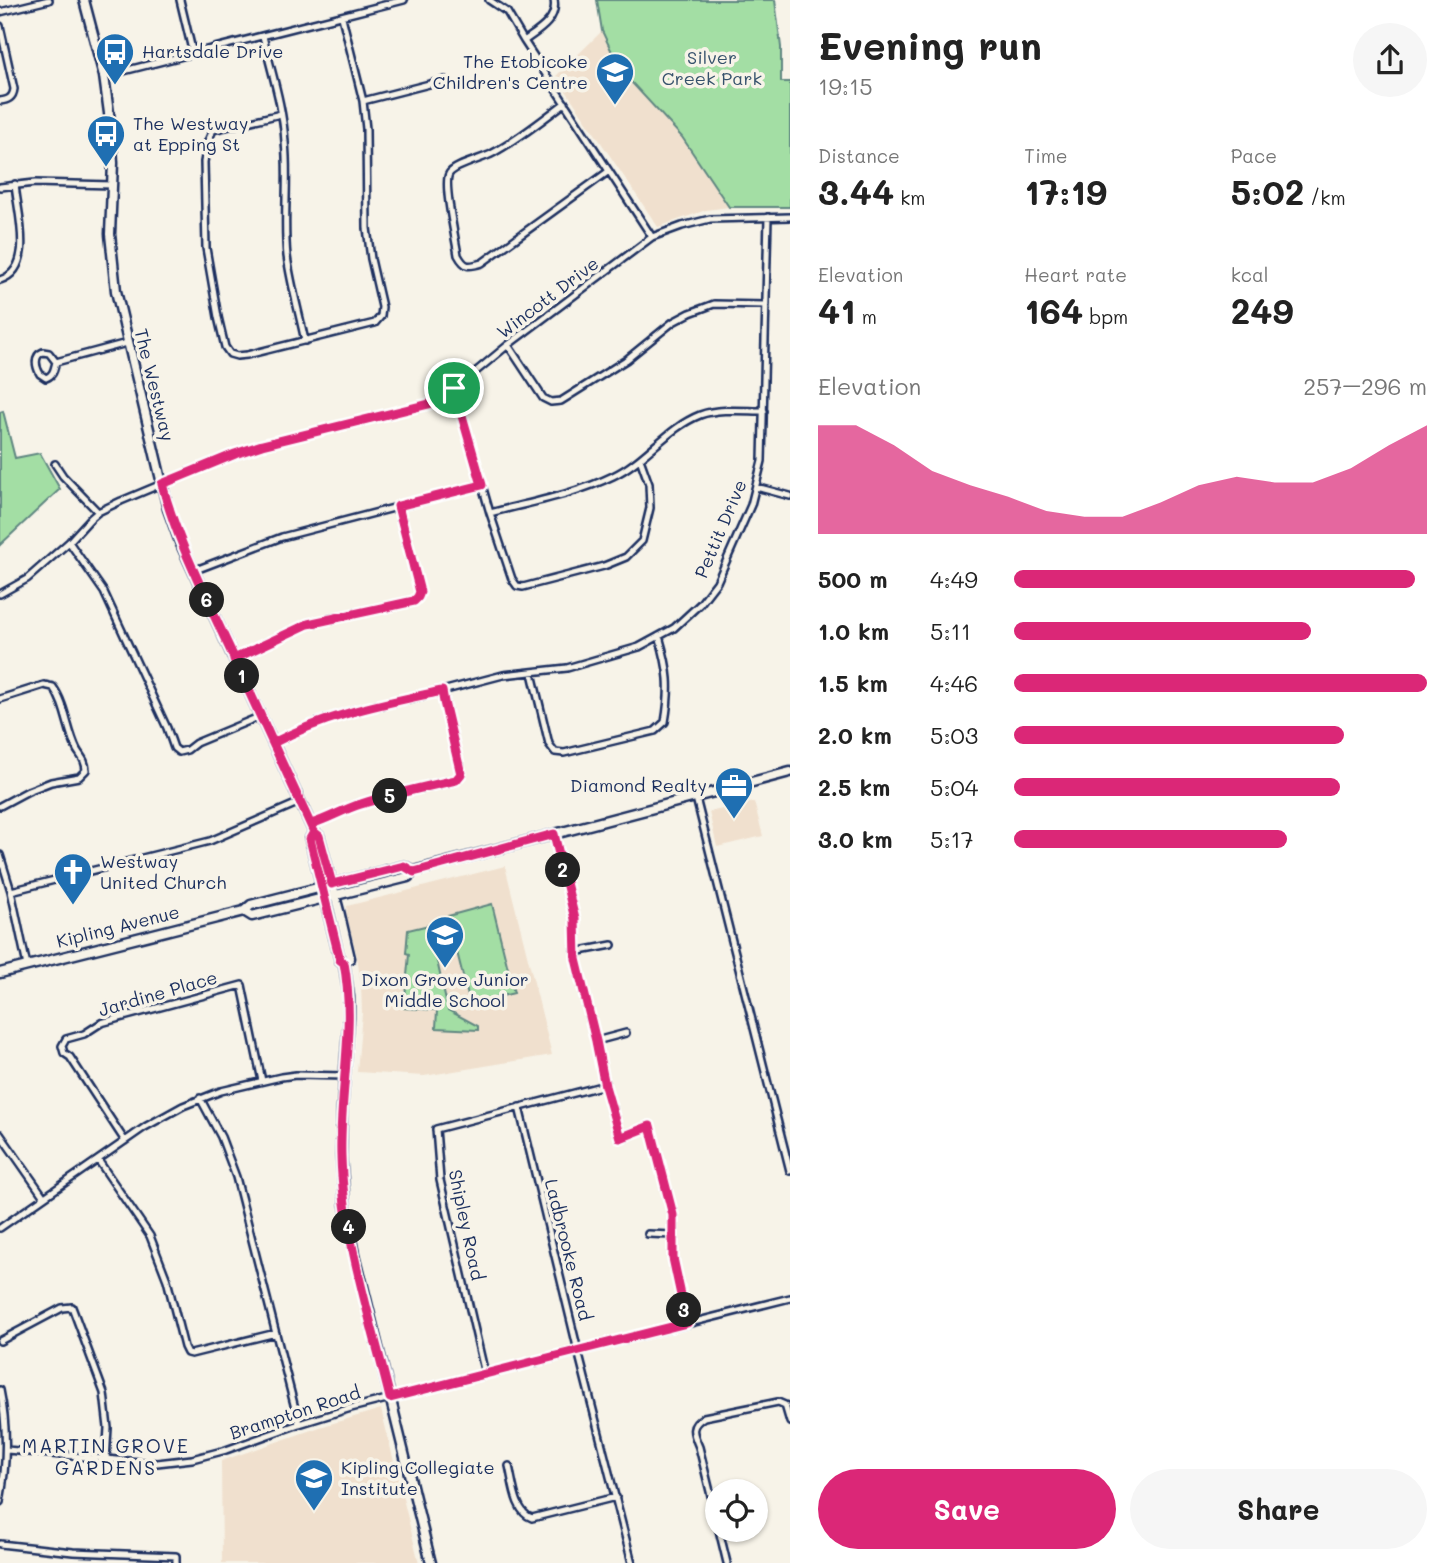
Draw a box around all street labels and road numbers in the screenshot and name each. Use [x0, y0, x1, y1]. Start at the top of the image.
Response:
street label: Wincott Drive [492, 251, 603, 343]
street label: The Westway [129, 326, 181, 444]
street label: Pettit Drive [689, 476, 752, 582]
street label: Kipling Avenue [54, 899, 182, 953]
street label: Jardine Place [96, 965, 220, 1021]
street label: Shipley Road [444, 1167, 490, 1282]
street label: Ladbrooke Road [540, 1176, 598, 1323]
street label: Brampton Road [226, 1380, 363, 1444]

